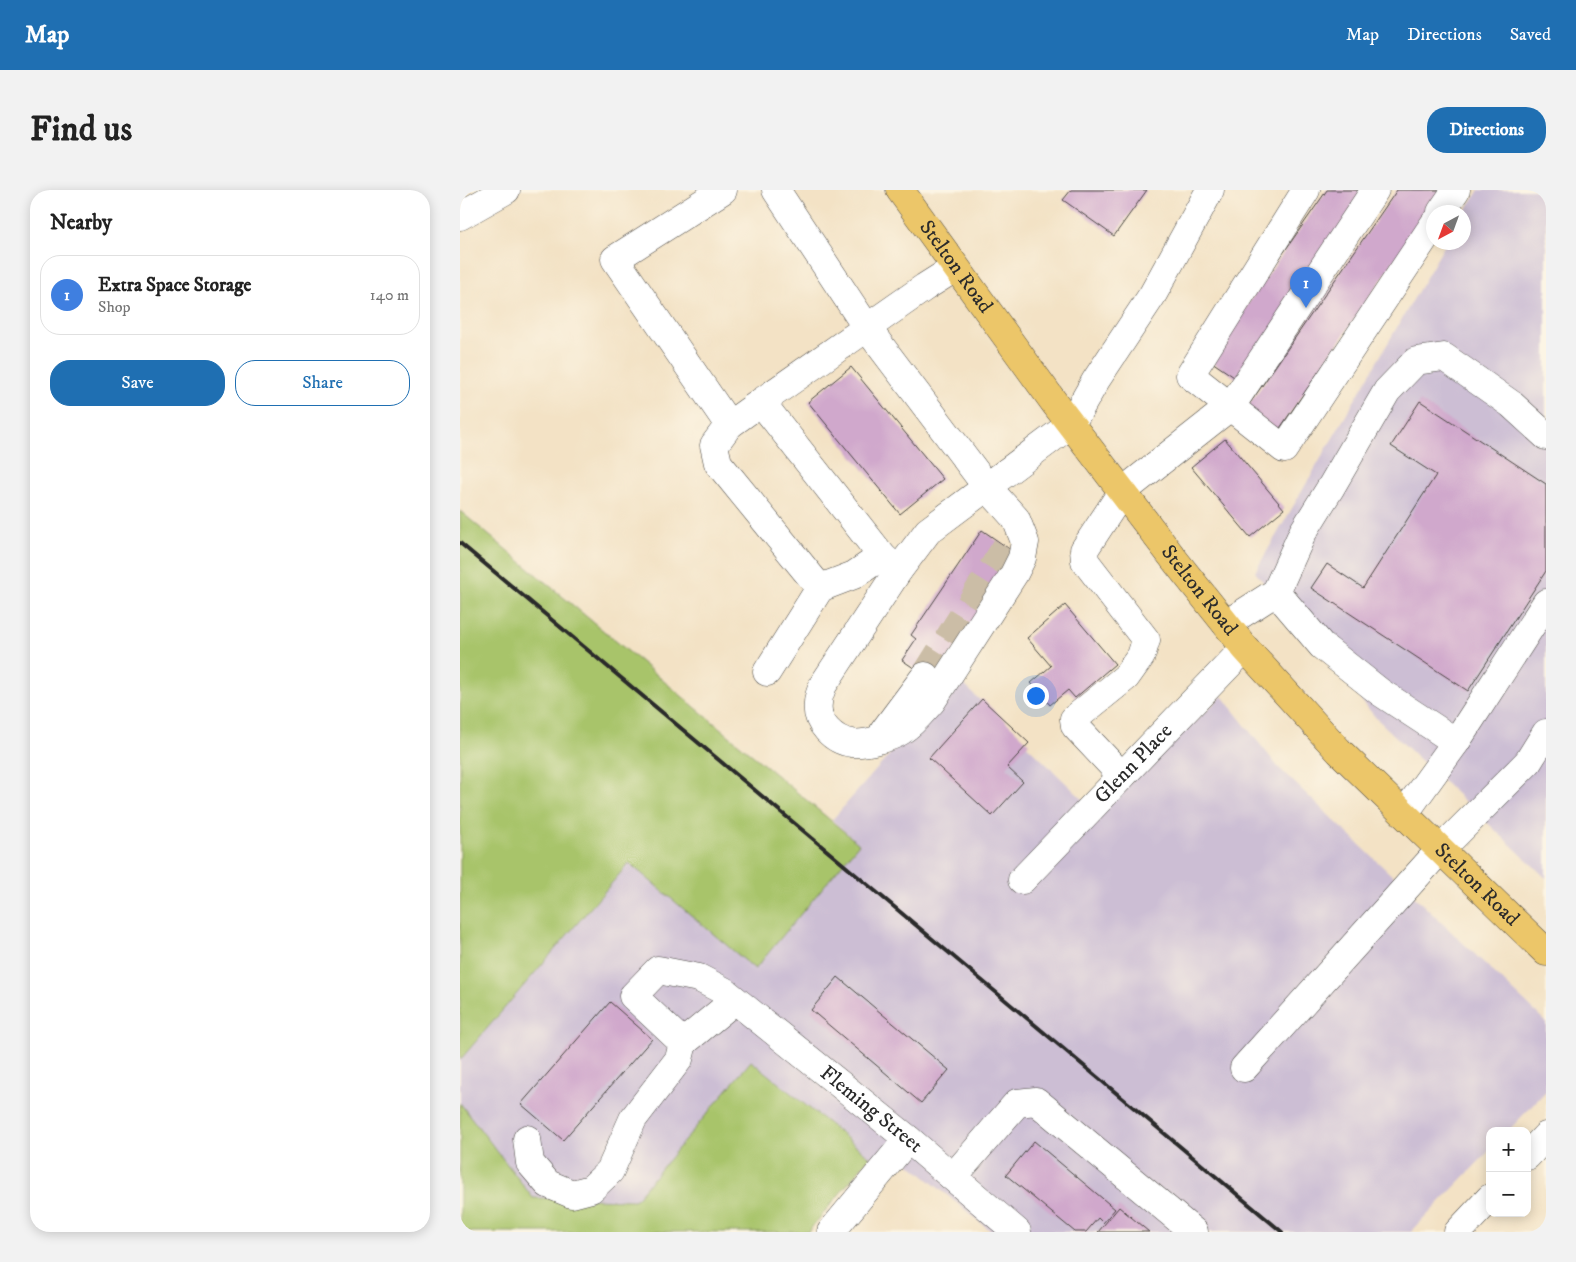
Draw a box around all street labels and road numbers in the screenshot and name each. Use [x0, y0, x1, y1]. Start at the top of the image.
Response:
street label: Stelton Road [913, 215, 999, 319]
street label: Stelton Road [1155, 540, 1243, 642]
street label: Glenn Place [1089, 718, 1178, 809]
street label: Stelton Road [1429, 838, 1525, 932]
street label: Fleming Street [815, 1060, 928, 1159]

